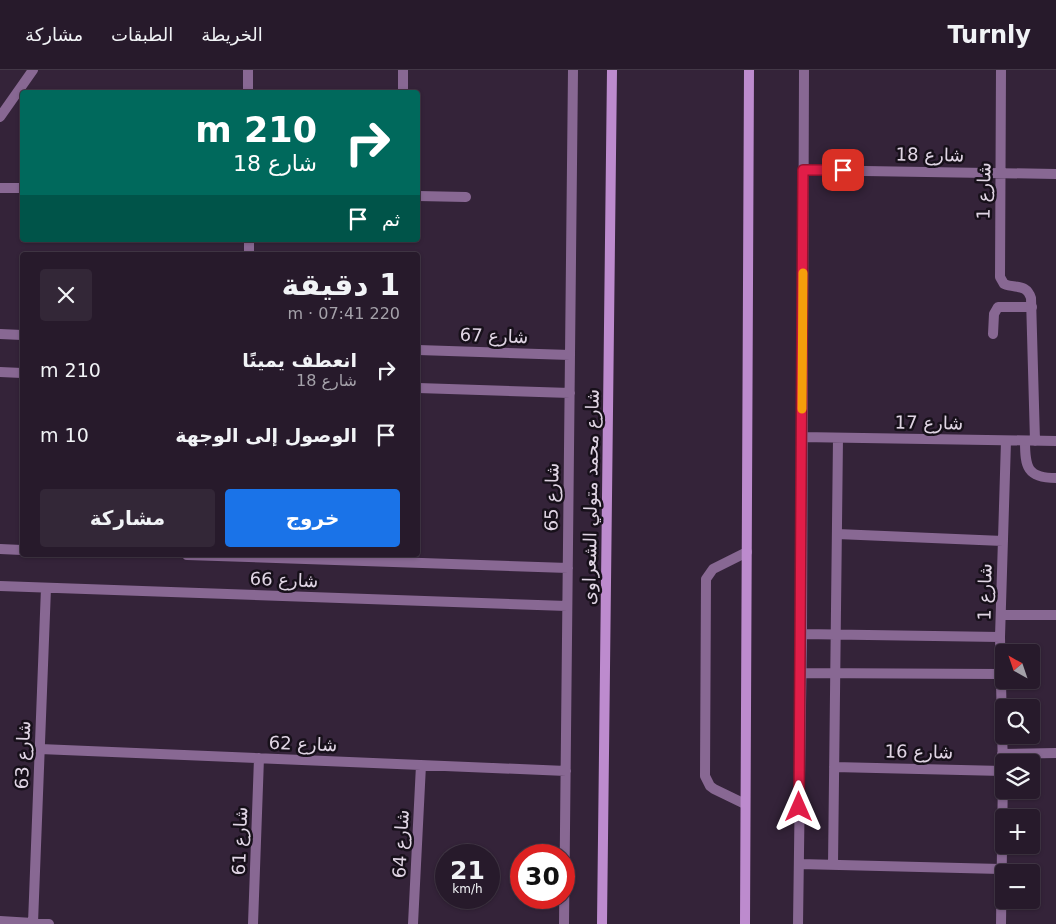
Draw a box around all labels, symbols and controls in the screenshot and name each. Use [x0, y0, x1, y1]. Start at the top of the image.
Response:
text: Turnly [947, 21, 1031, 49]
text: مشاركة [25, 24, 83, 45]
text: الطبقات [111, 24, 173, 45]
text: الخريطة [201, 24, 263, 45]
text: 210 m [195, 110, 317, 150]
icon: right [335, 110, 400, 175]
street label: شارع 18 [895, 143, 965, 167]
pin [822, 149, 864, 191]
text: شارع 18 [233, 151, 317, 176]
icon: arrive [829, 156, 857, 184]
street label: شارع 1 [973, 162, 995, 220]
icon: arrive [344, 205, 372, 233]
text: ثم [382, 208, 400, 230]
text: 1 دقيقة [282, 267, 400, 302]
button: close [40, 269, 92, 321]
text: 220 m · 07:41 [287, 304, 400, 323]
street label: شارع 67 [459, 324, 529, 348]
text: انعطف يمينًا [242, 349, 357, 371]
icon: right [372, 356, 400, 384]
text: 210 m [40, 359, 101, 381]
text: شارع 18 [296, 371, 357, 390]
street label: شارع محمد متولي الشعراوى [578, 389, 604, 605]
street label: شارع 17 [894, 411, 964, 435]
icon: arrive [372, 421, 400, 449]
text: 10 m [40, 424, 89, 446]
text: الوصول إلى الوجهة [175, 424, 357, 446]
street label: شارع 65 [540, 462, 564, 532]
button: مشاركة [40, 489, 215, 547]
button: خروج [225, 489, 400, 547]
street label: شارع 1 [974, 563, 996, 621]
street label: شارع 66 [249, 568, 319, 592]
north arrow [995, 644, 1040, 689]
map controls [995, 644, 1040, 909]
button: search [995, 699, 1040, 744]
street label: شارع 63 [11, 720, 35, 790]
street label: شارع 62 [268, 732, 338, 756]
street label: شارع 16 [884, 740, 954, 764]
button: layers [995, 754, 1040, 799]
position arrow [772, 780, 824, 832]
street label: شارع 61 [228, 806, 252, 876]
street label: شارع 64 [388, 809, 414, 879]
button: + [995, 809, 1040, 854]
speed limit sign: 30 [510, 844, 575, 909]
text: 21 [450, 856, 485, 885]
button: − [995, 864, 1040, 909]
text: km/h [452, 882, 483, 896]

